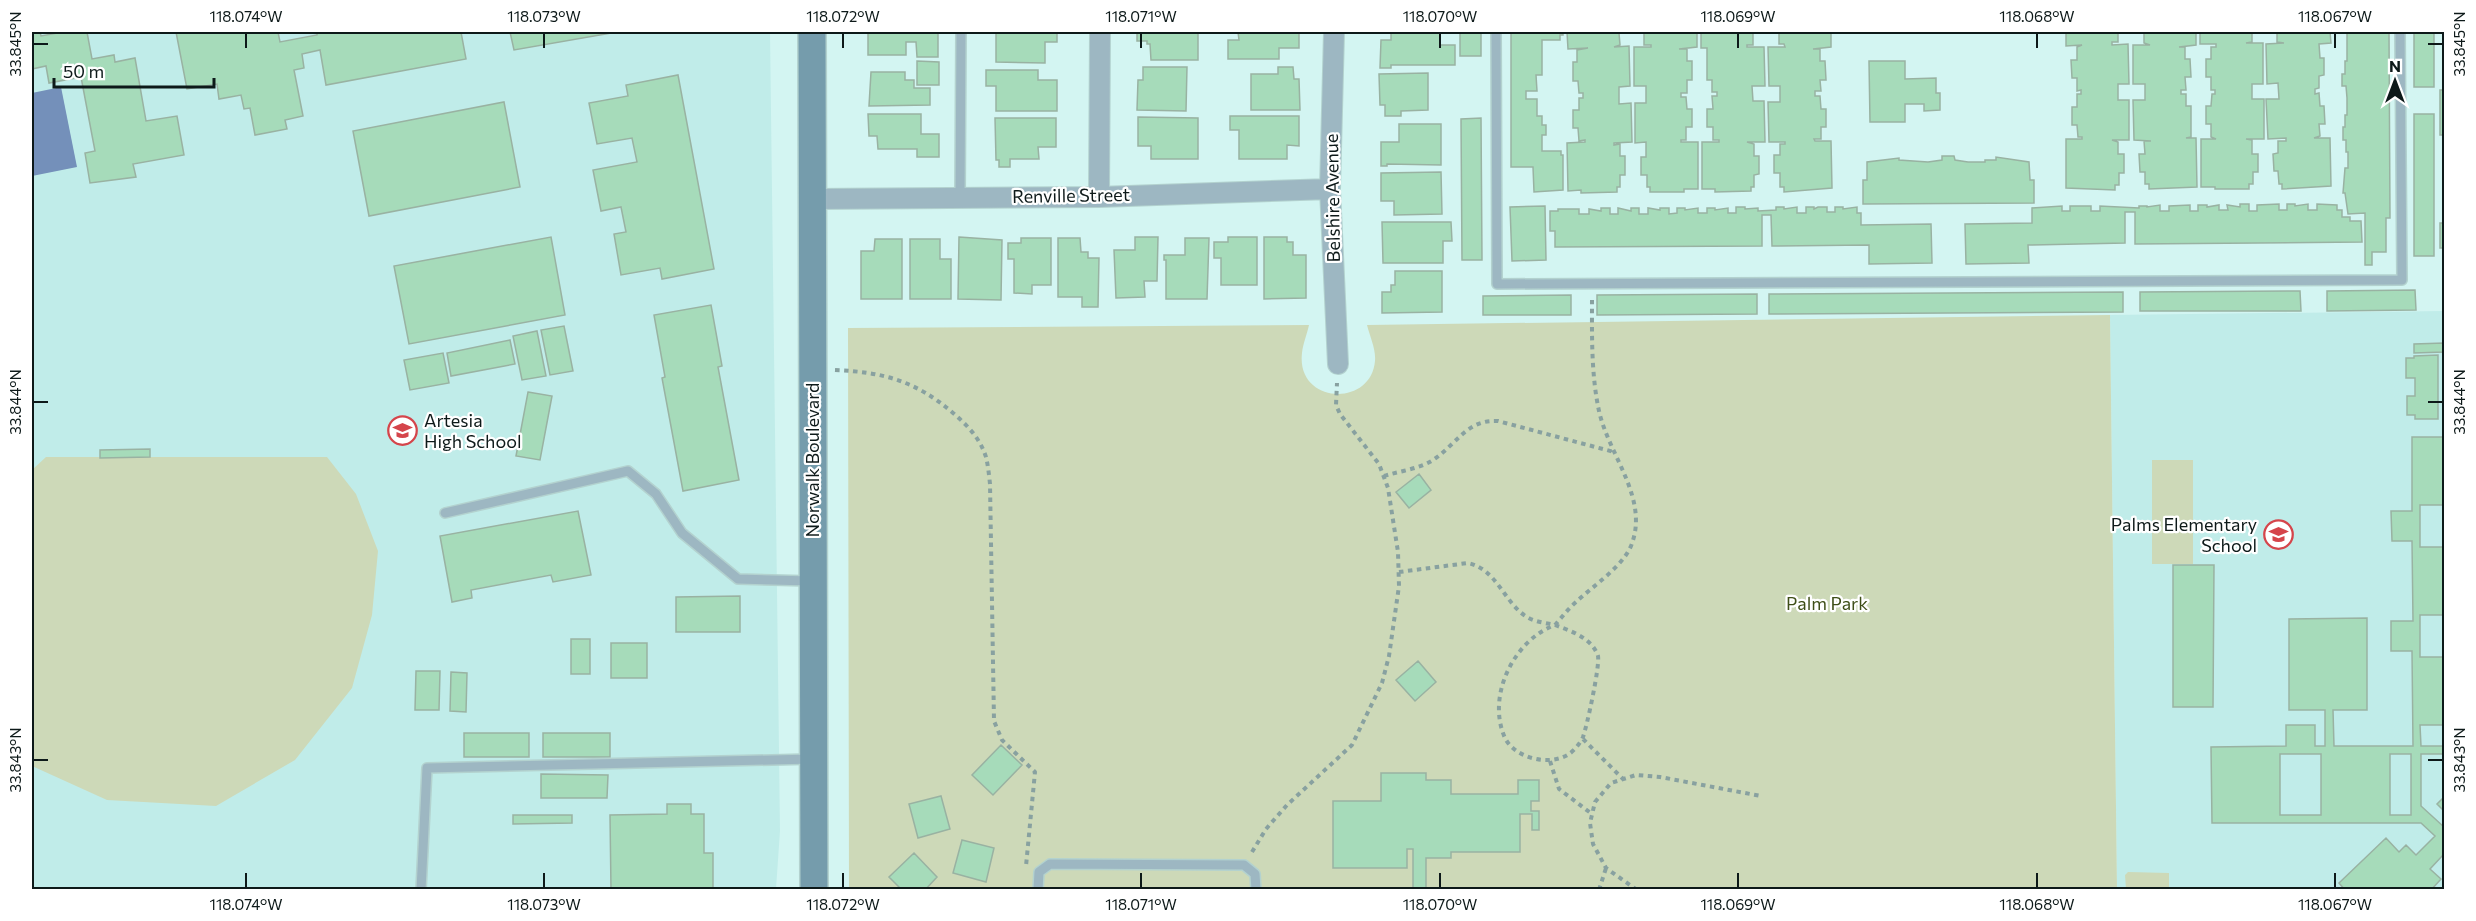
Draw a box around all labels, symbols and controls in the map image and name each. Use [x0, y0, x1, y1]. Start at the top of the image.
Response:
text: 118.074°W [209, 7, 283, 25]
text: 118.073°W [507, 7, 581, 25]
text: 118.072°W [806, 7, 880, 25]
text: 118.071°W [1105, 7, 1177, 25]
text: 118.070°W [1403, 7, 1477, 25]
text: 118.069°W [1700, 7, 1776, 25]
text: 118.068°W [1999, 7, 2075, 25]
text: 118.067°W [2298, 7, 2372, 25]
text: 33.845°N [6, 11, 24, 77]
text: 33.845°N [2450, 11, 2468, 77]
scale bar [54, 51, 214, 89]
north arrow [2365, 51, 2425, 111]
text: N [2389, 56, 2401, 75]
text: 50 m [63, 60, 104, 82]
street label: Belshire Avenue [1320, 134, 1344, 263]
street label: Renville Street [1012, 183, 1130, 207]
text: 33.844°N [6, 369, 24, 435]
text: 33.844°N [2450, 369, 2468, 435]
street label: Norwalk Boulevard [801, 383, 823, 537]
place label: Artesia High School [424, 409, 522, 452]
school or university icon: Artesia High School [387, 415, 419, 447]
place label: Palms Elementary School [2111, 513, 2257, 556]
school or university icon: Palms Elementary School [2262, 519, 2294, 551]
park label: Palm Park [1786, 592, 1868, 614]
text: 33.843°N [6, 727, 24, 793]
text: 33.843°N [2450, 727, 2468, 793]
text: 118.074°W [209, 895, 283, 913]
text: 118.073°W [507, 895, 581, 913]
text: 118.072°W [806, 895, 880, 913]
text: 118.071°W [1105, 895, 1177, 913]
text: 118.070°W [1403, 895, 1477, 913]
text: 118.069°W [1700, 895, 1776, 913]
text: 118.068°W [1999, 895, 2075, 913]
text: 118.067°W [2298, 895, 2372, 913]

